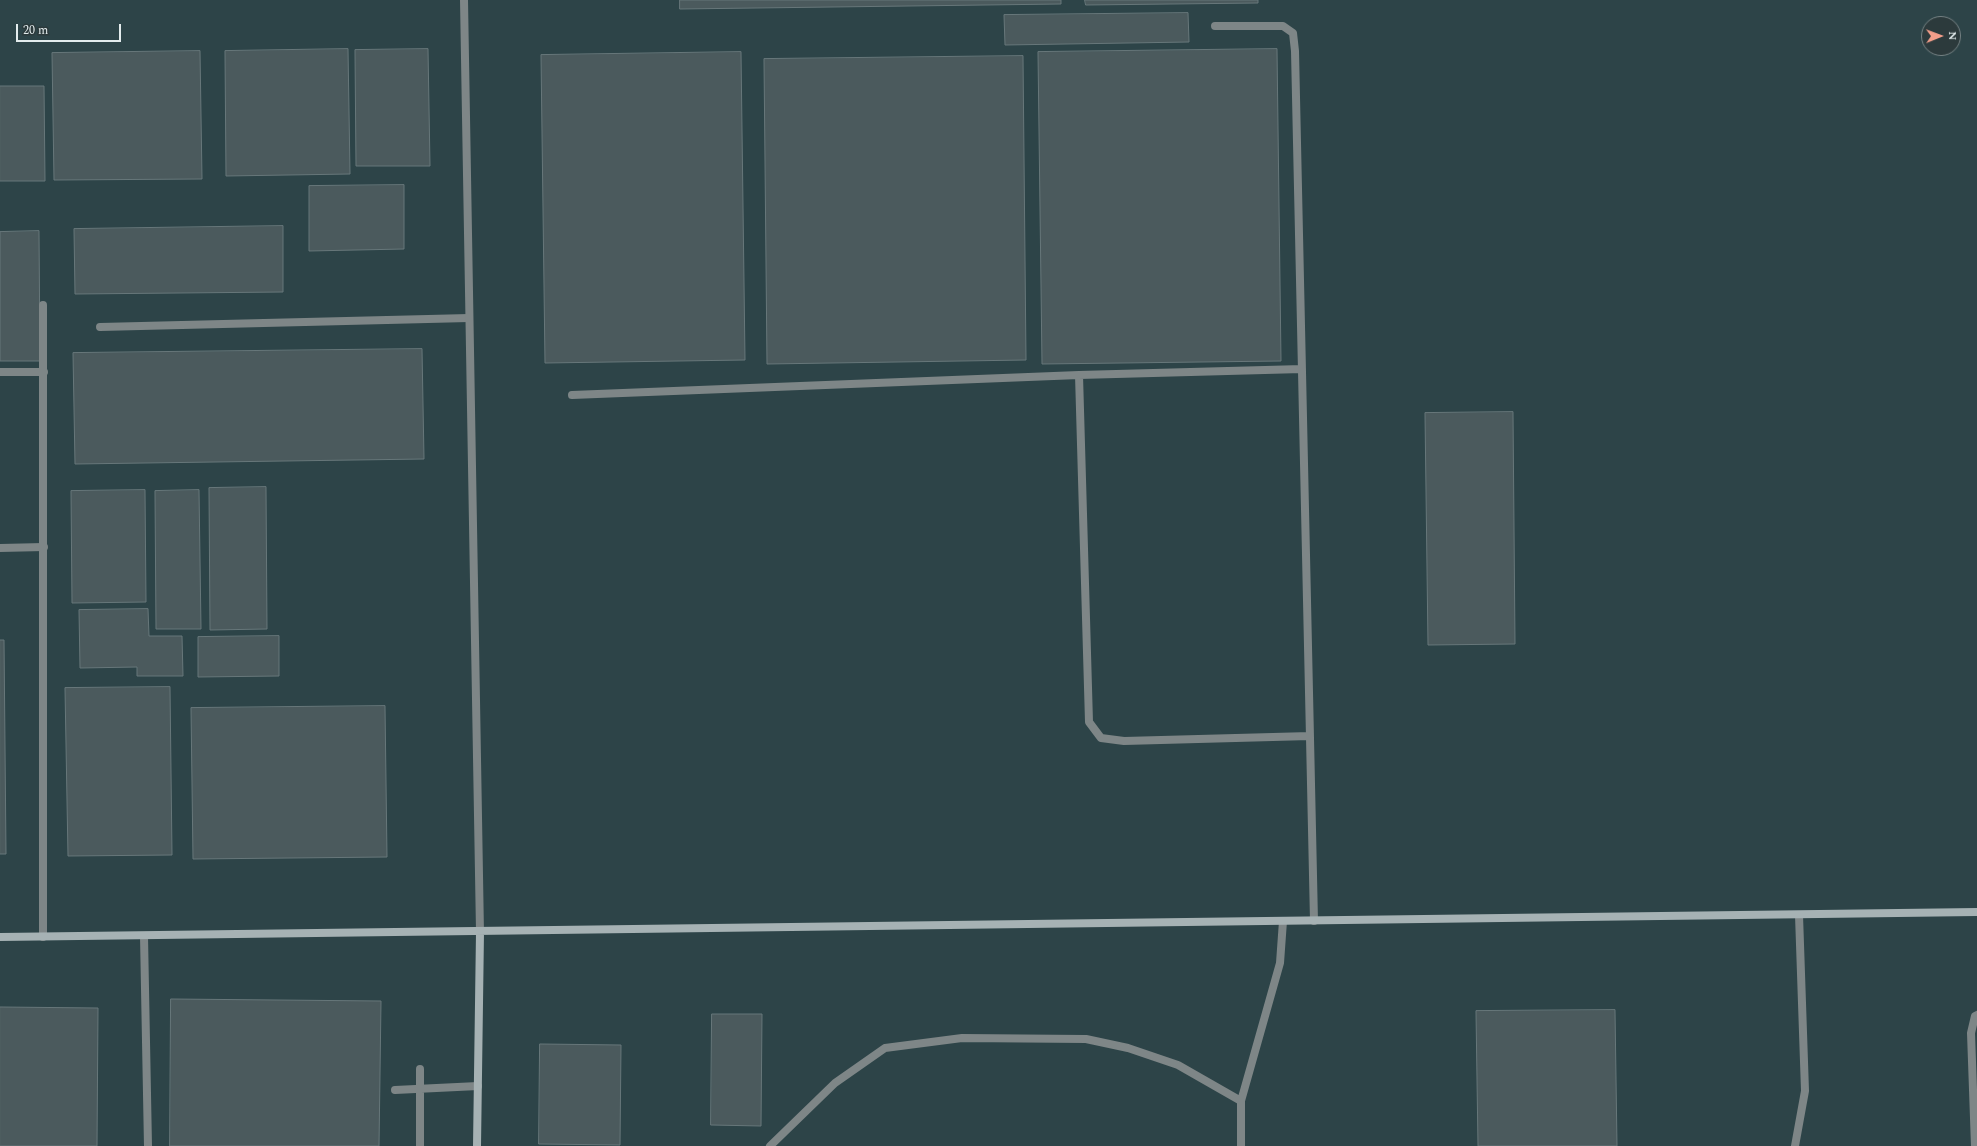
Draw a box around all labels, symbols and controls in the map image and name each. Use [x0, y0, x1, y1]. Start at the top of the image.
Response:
scale bar [18, 16, 123, 42]
north arrow [1921, 16, 1961, 56]
text: 20 m [23, 21, 48, 40]
text: N [1944, 31, 1961, 40]

